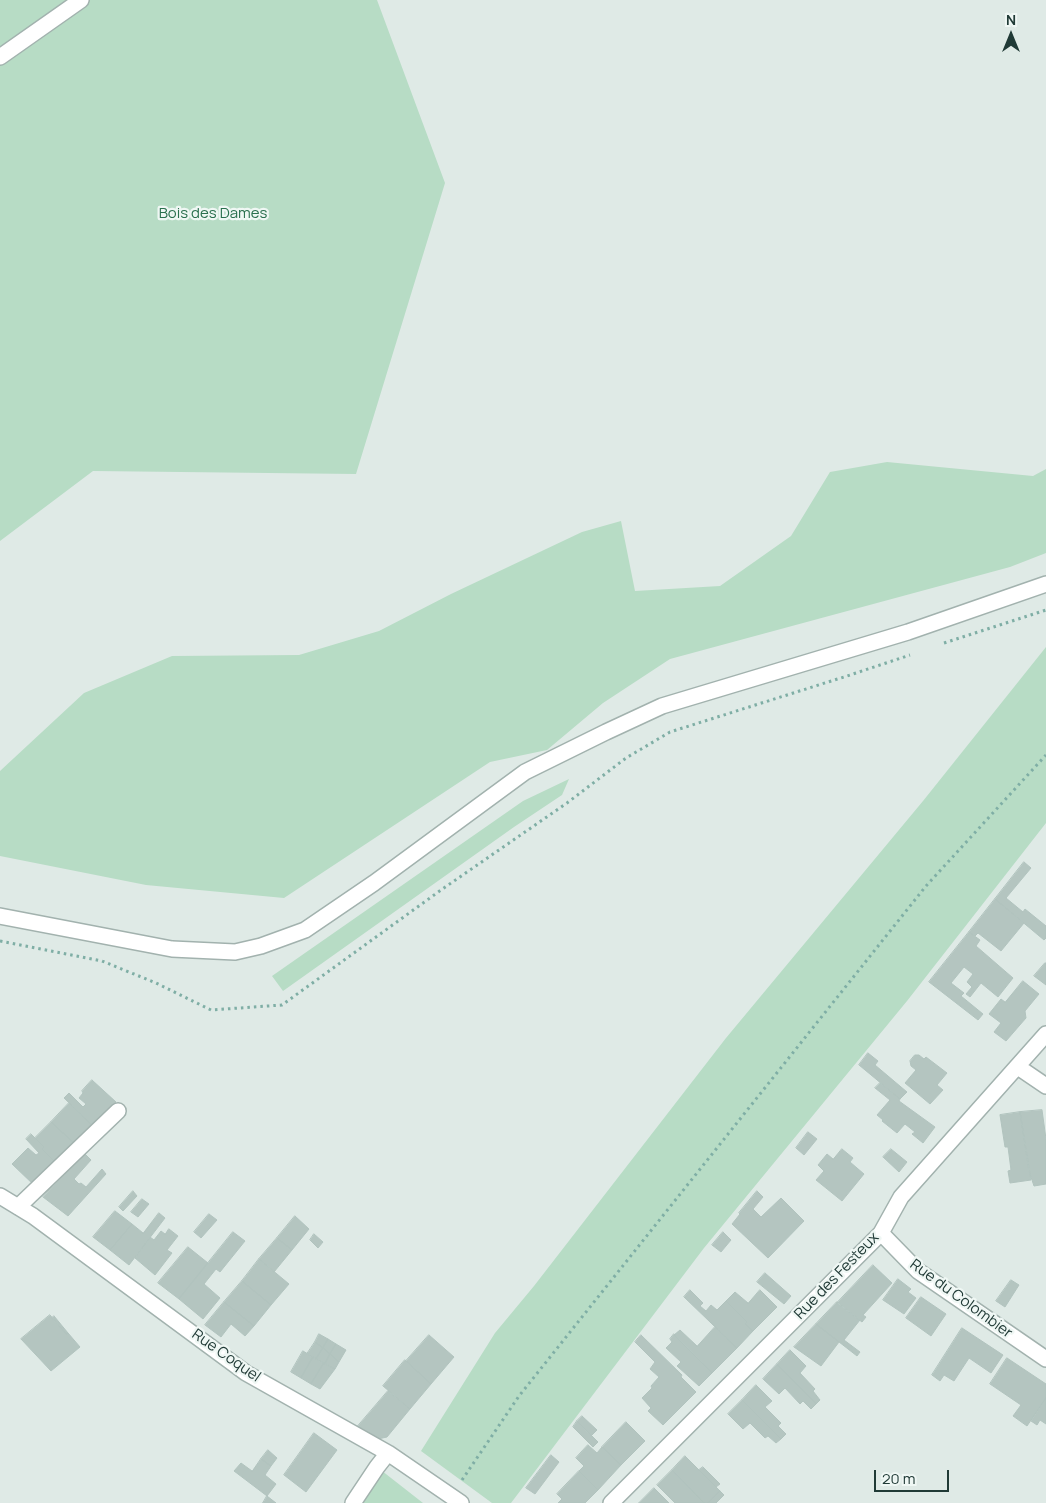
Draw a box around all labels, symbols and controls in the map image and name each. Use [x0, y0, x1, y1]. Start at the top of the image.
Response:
north arrow [986, 10, 1036, 60]
text: N [1006, 10, 1016, 29]
park label: Bois des Dames [159, 205, 267, 223]
street label: Rue des Festeux [791, 1229, 883, 1323]
street label: Rue du Colombier [906, 1256, 1016, 1342]
street label: Rue Coquel [188, 1326, 264, 1386]
scale bar [876, 1460, 951, 1492]
text: 20 m [882, 1468, 915, 1489]

